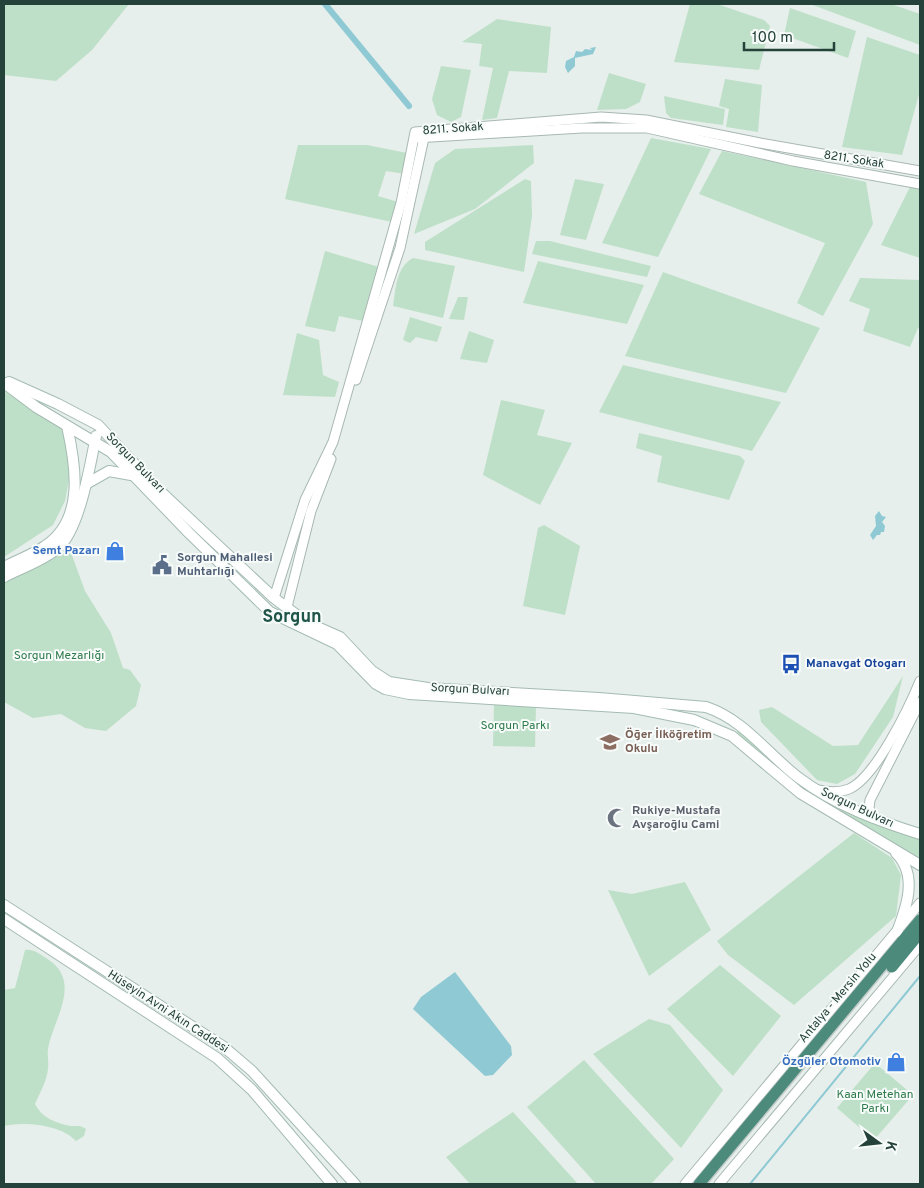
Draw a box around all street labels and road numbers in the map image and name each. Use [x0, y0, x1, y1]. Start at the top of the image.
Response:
street label: 8211. Sokak [422, 119, 484, 139]
street label: 8211. Sokak [822, 147, 886, 173]
street label: Sorgun Bulvarı [102, 429, 168, 497]
street label: Sorgun Bulvarı [430, 680, 510, 700]
street label: Sorgun Bulvarı [818, 784, 896, 832]
street label: Antalya - Mersin Yolu [795, 950, 881, 1046]
street label: Hüseyin Avni Akın Caddesi [104, 967, 232, 1057]

